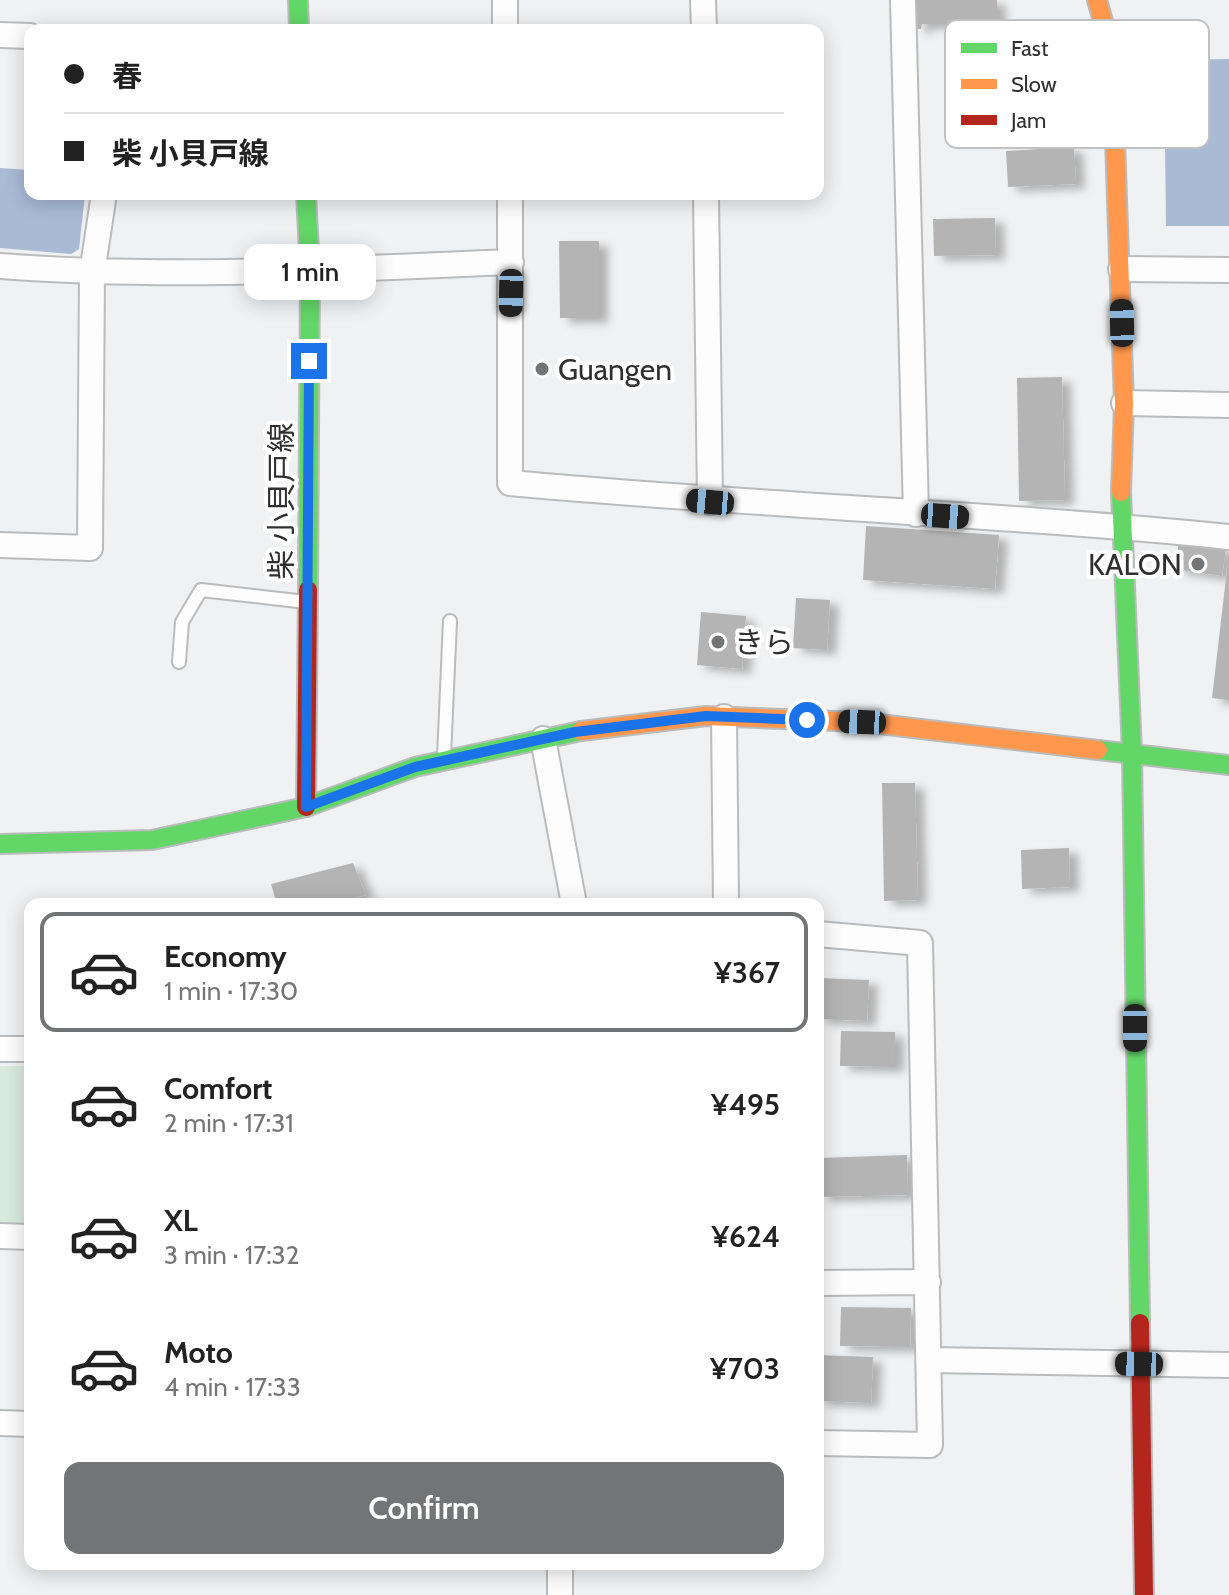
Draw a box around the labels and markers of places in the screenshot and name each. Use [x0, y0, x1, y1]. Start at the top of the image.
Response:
place label: Guangen [558, 351, 672, 388]
marker: Guangen [533, 360, 551, 378]
place label: KALON [1088, 546, 1182, 583]
marker: KALON [1189, 555, 1207, 573]
place label: きら [734, 624, 794, 661]
marker: きら [709, 633, 727, 651]

